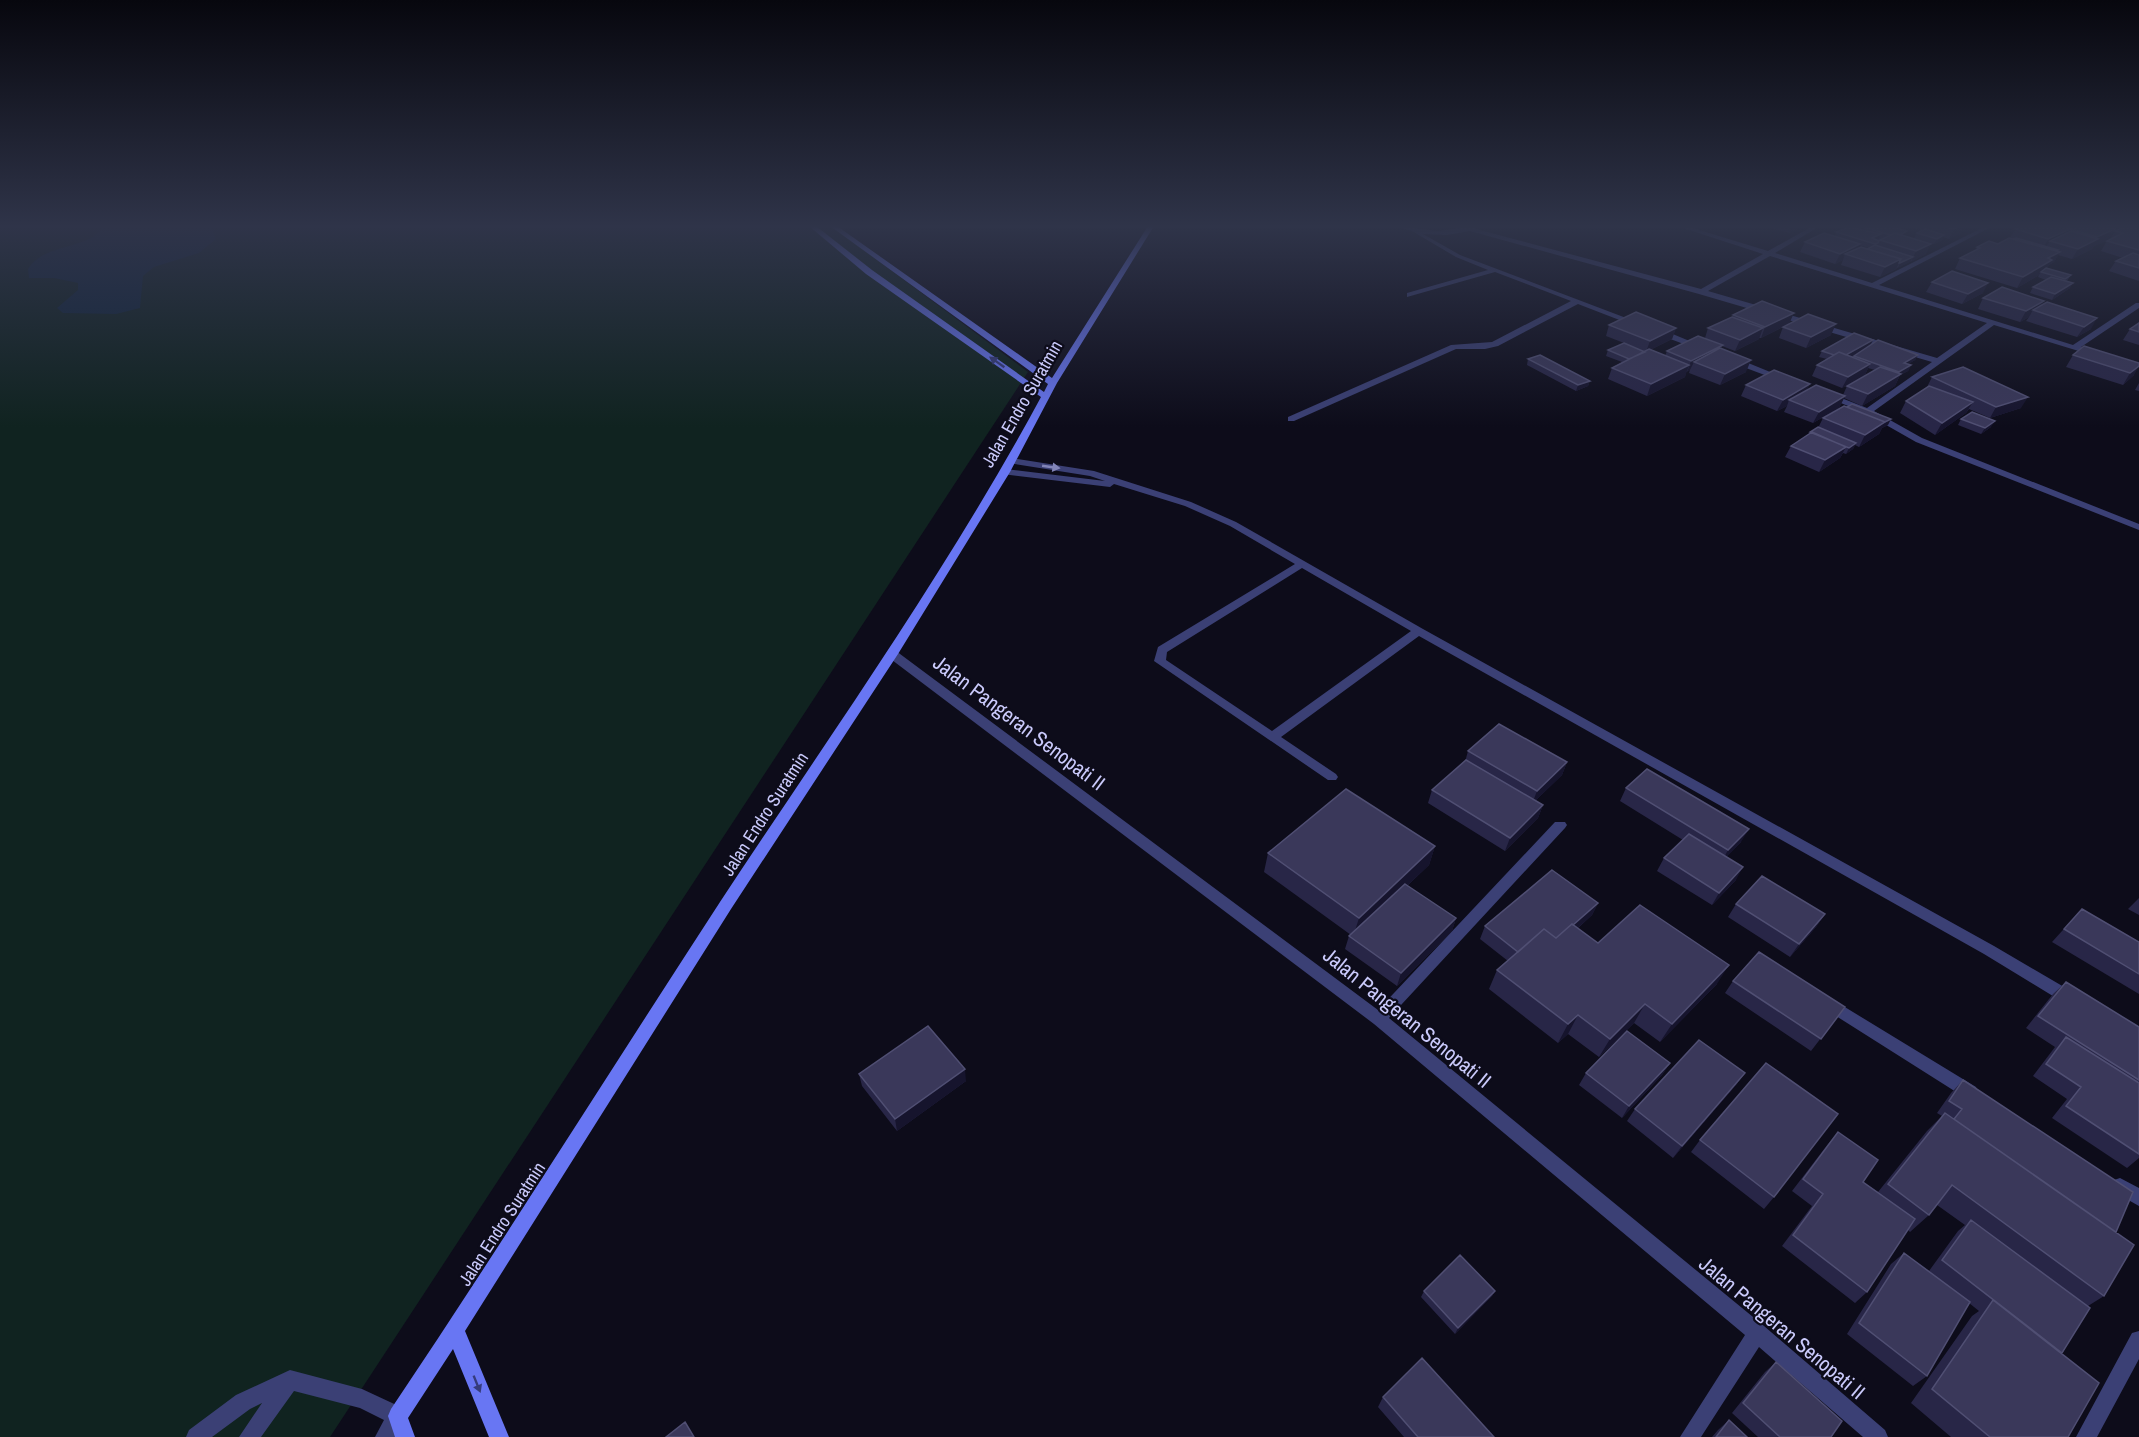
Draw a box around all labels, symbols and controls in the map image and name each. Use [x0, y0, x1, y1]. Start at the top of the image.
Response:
street label: Jalan Endro Suratmin [975, 336, 1068, 472]
one-way arrow [990, 357, 1005, 369]
one-way arrow [1042, 463, 1061, 472]
street label: Jalan Pangeran Senopati II [927, 648, 1111, 797]
street label: Jalan Endro Suratmin [715, 747, 814, 880]
street label: Jalan Pangeran Senopati II [1317, 941, 1498, 1095]
street label: Jalan Endro Suratmin [452, 1157, 551, 1290]
street label: Jalan Pangeran Senopati II [1693, 1249, 1872, 1406]
one-way arrow [472, 1375, 482, 1393]

